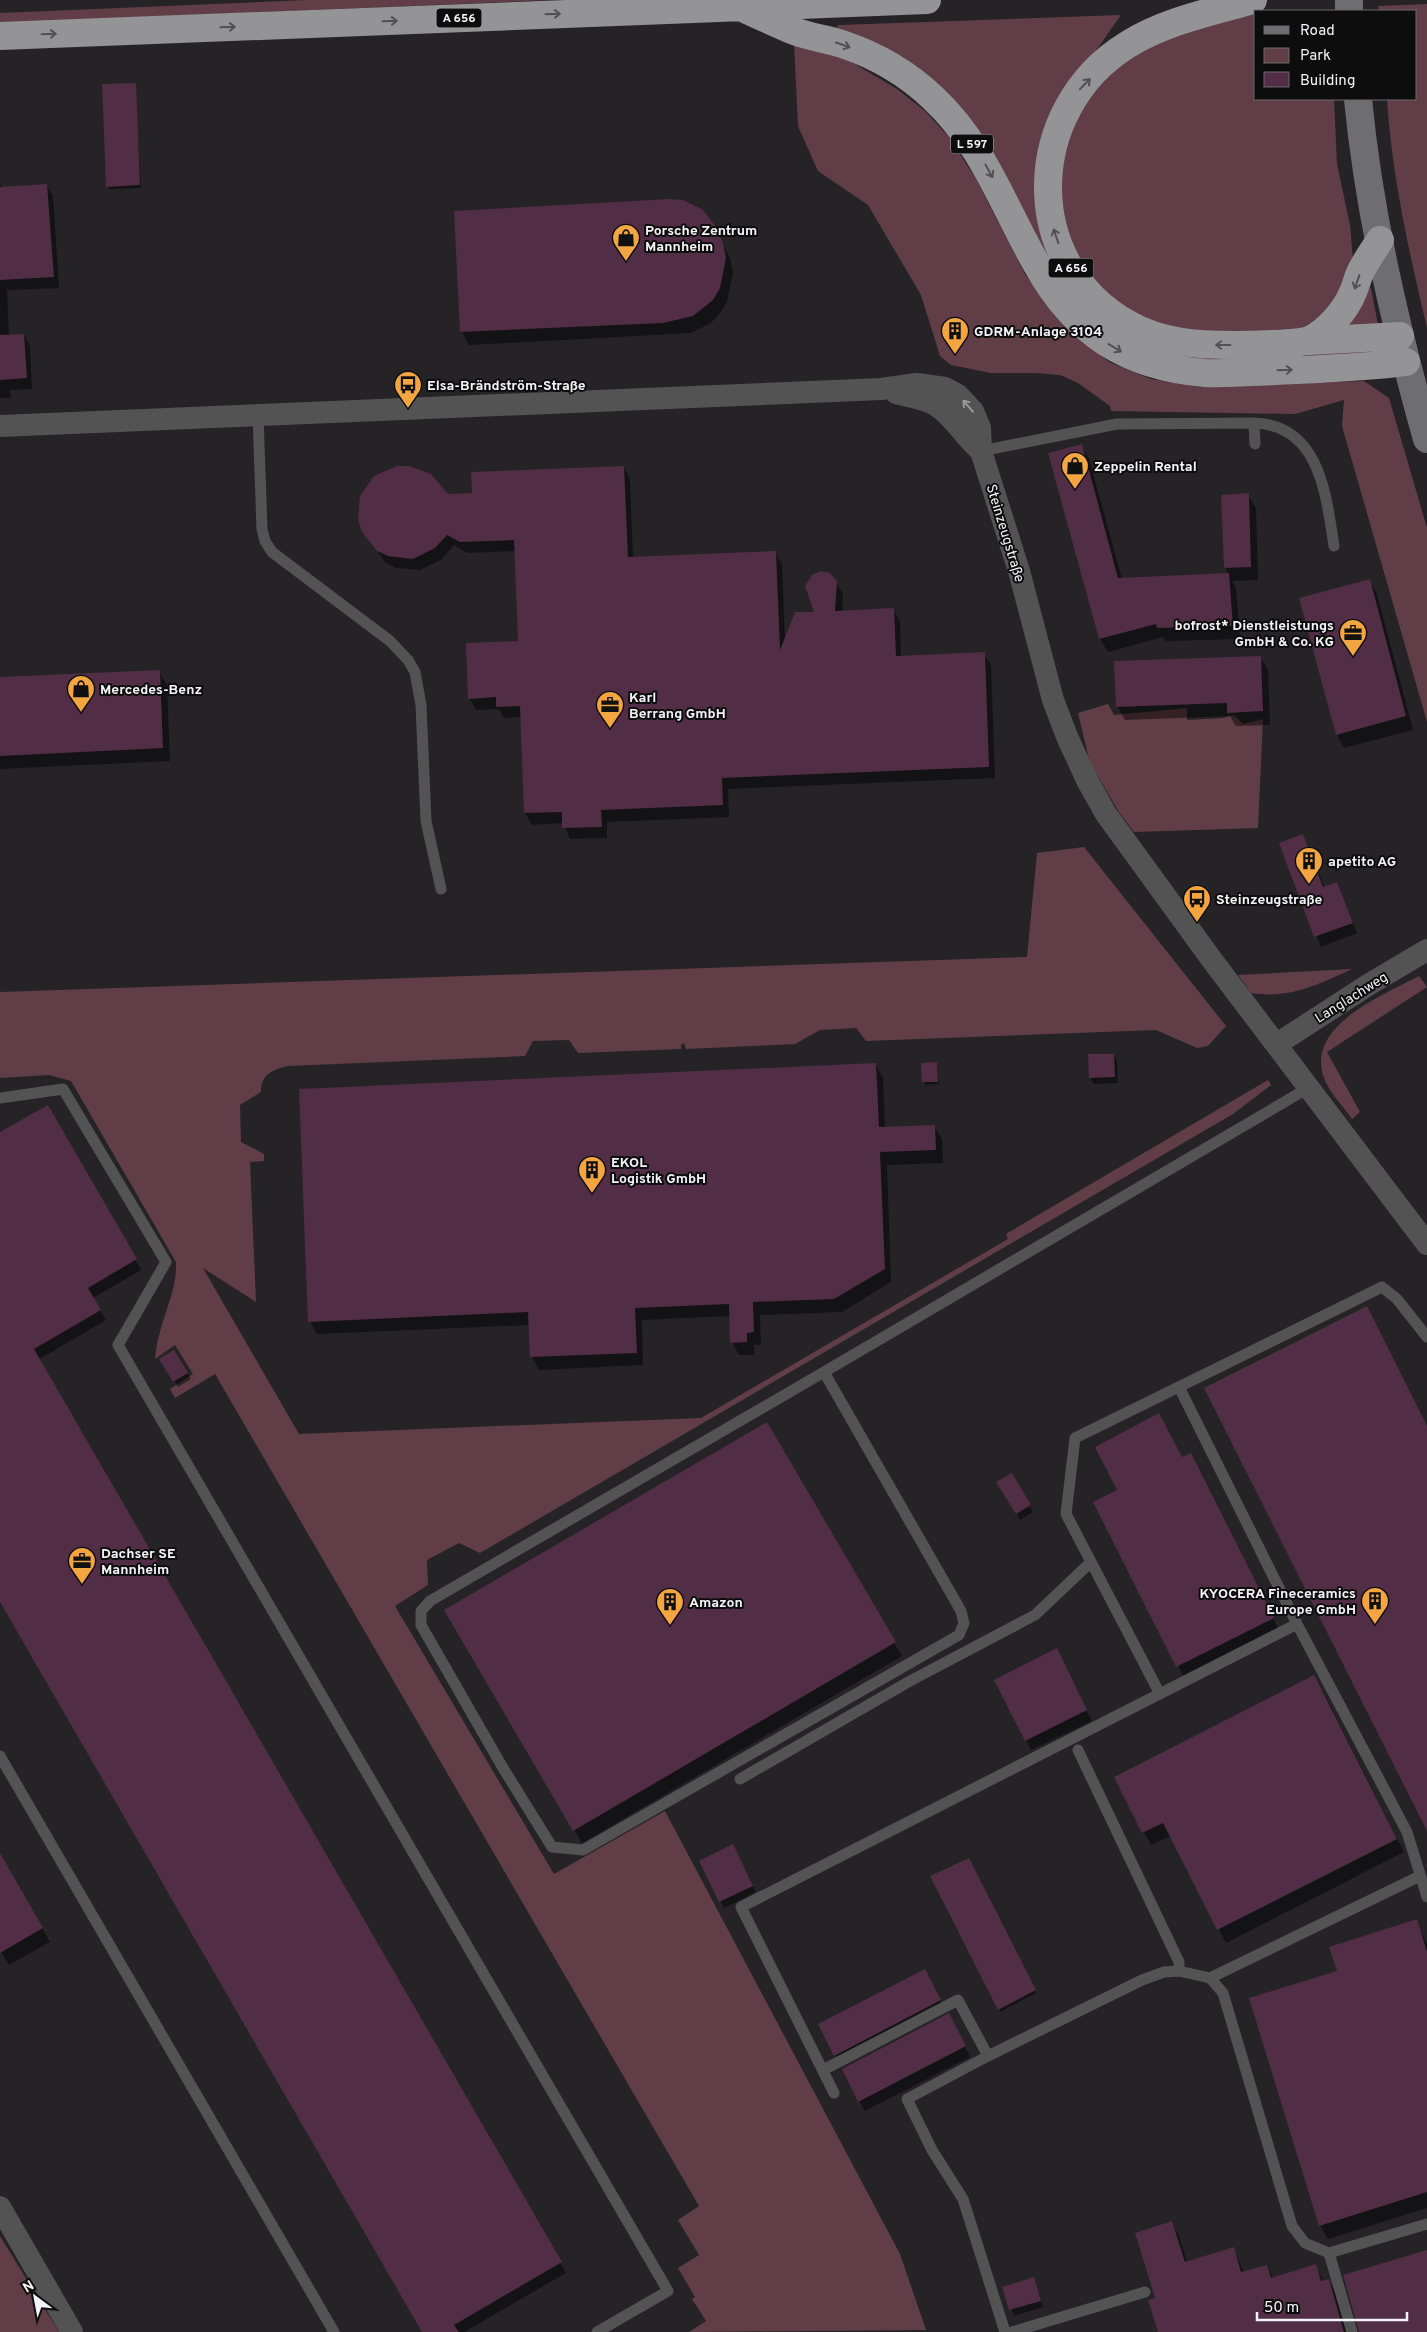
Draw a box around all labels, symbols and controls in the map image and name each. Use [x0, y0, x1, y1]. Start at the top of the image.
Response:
road number: A 656 [436, 8, 482, 28]
one-way arrow [544, 10, 560, 19]
legend [1254, 10, 1417, 100]
one-way arrow [382, 16, 398, 25]
one-way arrow [220, 22, 236, 32]
text: Road [1300, 22, 1335, 41]
one-way arrow [40, 30, 56, 39]
one-way arrow [835, 41, 850, 50]
text: Park [1300, 47, 1331, 66]
text: Building [1300, 72, 1355, 91]
one-way arrow [1079, 77, 1091, 90]
road number: L 597 [951, 134, 993, 154]
one-way arrow [985, 163, 994, 178]
shop icon: Porsche Zentrum Mannheim [611, 223, 641, 262]
place label: Porsche Zentrum Mannheim [645, 223, 757, 256]
one-way arrow [1051, 229, 1060, 244]
road number: A 656 [1048, 258, 1094, 278]
one-way arrow [1351, 274, 1361, 290]
building icon: GDRM-Anlage 3104 [940, 316, 970, 355]
place label: GDRM-Anlage 3104 [974, 324, 1102, 341]
one-way arrow [1215, 340, 1232, 350]
one-way arrow [1107, 343, 1121, 353]
one-way arrow [1277, 366, 1293, 375]
bus stop icon: Elsa-Brändström-Straße [393, 370, 423, 409]
place label: Elsa-Brändström-Straße [427, 378, 586, 395]
one-way arrow [962, 399, 973, 412]
shop icon: Zeppelin Rental [1060, 451, 1090, 490]
place label: Zeppelin Rental [1094, 459, 1197, 476]
street label: Steinzeugstraße [982, 482, 1028, 584]
place label: bofrost* Dienstleistungs GmbH & Co. KG [1175, 618, 1334, 651]
office icon: bofrost* Dienstleistungs GmbH & Co. KG [1338, 618, 1368, 657]
shop icon: Mercedes-Benz [66, 674, 96, 713]
place label: Mercedes-Benz [100, 682, 202, 699]
office icon: Karl Berrang GmbH [595, 690, 625, 729]
place label: Karl Berrang GmbH [629, 690, 726, 723]
building icon: apetito AG [1294, 846, 1324, 885]
place label: apetito AG [1328, 854, 1396, 871]
bus stop icon: Steinzeugstraße [1182, 884, 1212, 923]
place label: Steinzeugstraße [1216, 892, 1322, 909]
street label: Langlachweg [1312, 969, 1391, 1027]
building icon: EKOL Logistik GmbH [577, 1155, 607, 1194]
place label: EKOL Logistik GmbH [611, 1155, 706, 1188]
office icon: Dachser SE Mannheim [67, 1546, 97, 1585]
place label: Dachser SE Mannheim [101, 1546, 176, 1579]
place label: KYOCERA Fineceramics Europe GmbH [1200, 1586, 1356, 1619]
building icon: KYOCERA Fineceramics Europe GmbH [1360, 1586, 1390, 1625]
building icon: Amazon [655, 1587, 685, 1626]
place label: Amazon [689, 1595, 743, 1612]
north arrow [10, 2272, 60, 2322]
text: N [20, 2277, 38, 2297]
scale bar [1257, 2290, 1407, 2322]
text: 50 m [1264, 2299, 1299, 2318]

